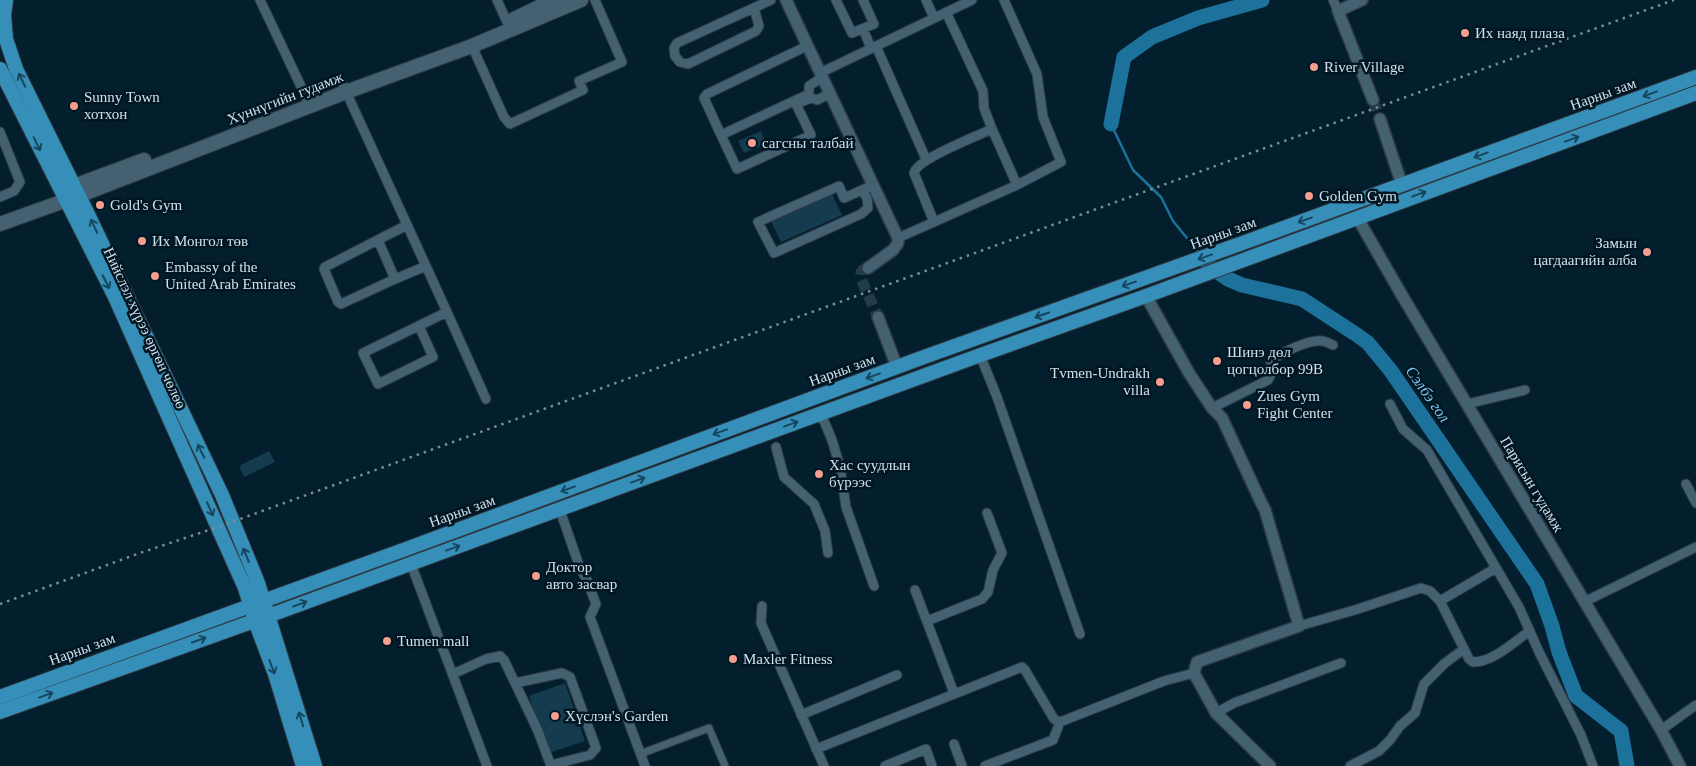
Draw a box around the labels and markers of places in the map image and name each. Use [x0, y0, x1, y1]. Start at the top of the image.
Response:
place label: Их наяд плаза [1475, 25, 1565, 41]
marker: Их наяд плаза [1459, 27, 1471, 39]
place label: River Village [1324, 59, 1404, 75]
marker: River Village [1308, 61, 1320, 73]
place label: Sunny Town хотхон [84, 89, 160, 122]
marker: Sunny Town хотхон [68, 100, 80, 112]
place label: сагсны талбай [762, 135, 854, 151]
marker: сагсны талбай [746, 137, 758, 149]
place label: Golden Gym [1319, 188, 1397, 204]
marker: Golden Gym [1303, 190, 1315, 202]
place label: Gold's Gym [110, 197, 183, 213]
marker: Gold's Gym [94, 199, 106, 211]
place label: Их Монгол төв [152, 233, 248, 249]
marker: Их Монгол төв [136, 235, 148, 247]
place label: Замын цагдаагийн алба [1533, 235, 1637, 268]
marker: Замын цагдаагийн алба [1641, 246, 1653, 258]
place label: Embassy of the United Arab Emirates [165, 259, 296, 292]
marker: Embassy of the United Arab Emirates [149, 270, 161, 282]
place label: Шинэ дөл цогцолбор 99В [1227, 344, 1323, 377]
marker: Шинэ дөл цогцолбор 99В [1211, 355, 1223, 367]
place label: Tvmen-Undrakh villa [1050, 365, 1150, 398]
marker: Tvmen-Undrakh villa [1154, 376, 1166, 388]
place label: Zues Gym Fight Center [1257, 388, 1332, 421]
marker: Zues Gym Fight Center [1241, 399, 1253, 411]
place label: Хас суудлын бүрээс [829, 457, 911, 490]
marker: Хас суудлын бүрээс [813, 468, 825, 480]
place label: Доктор авто засвар [546, 559, 617, 592]
marker: Доктор авто засвар [530, 570, 542, 582]
place label: Tumen mall [397, 633, 469, 649]
marker: Tumen mall [381, 635, 393, 647]
place label: Maxler Fitness [743, 651, 833, 667]
marker: Maxler Fitness [727, 653, 739, 665]
place label: Хүслэн's Garden [565, 708, 669, 724]
marker: Хүслэн's Garden [549, 710, 561, 722]

